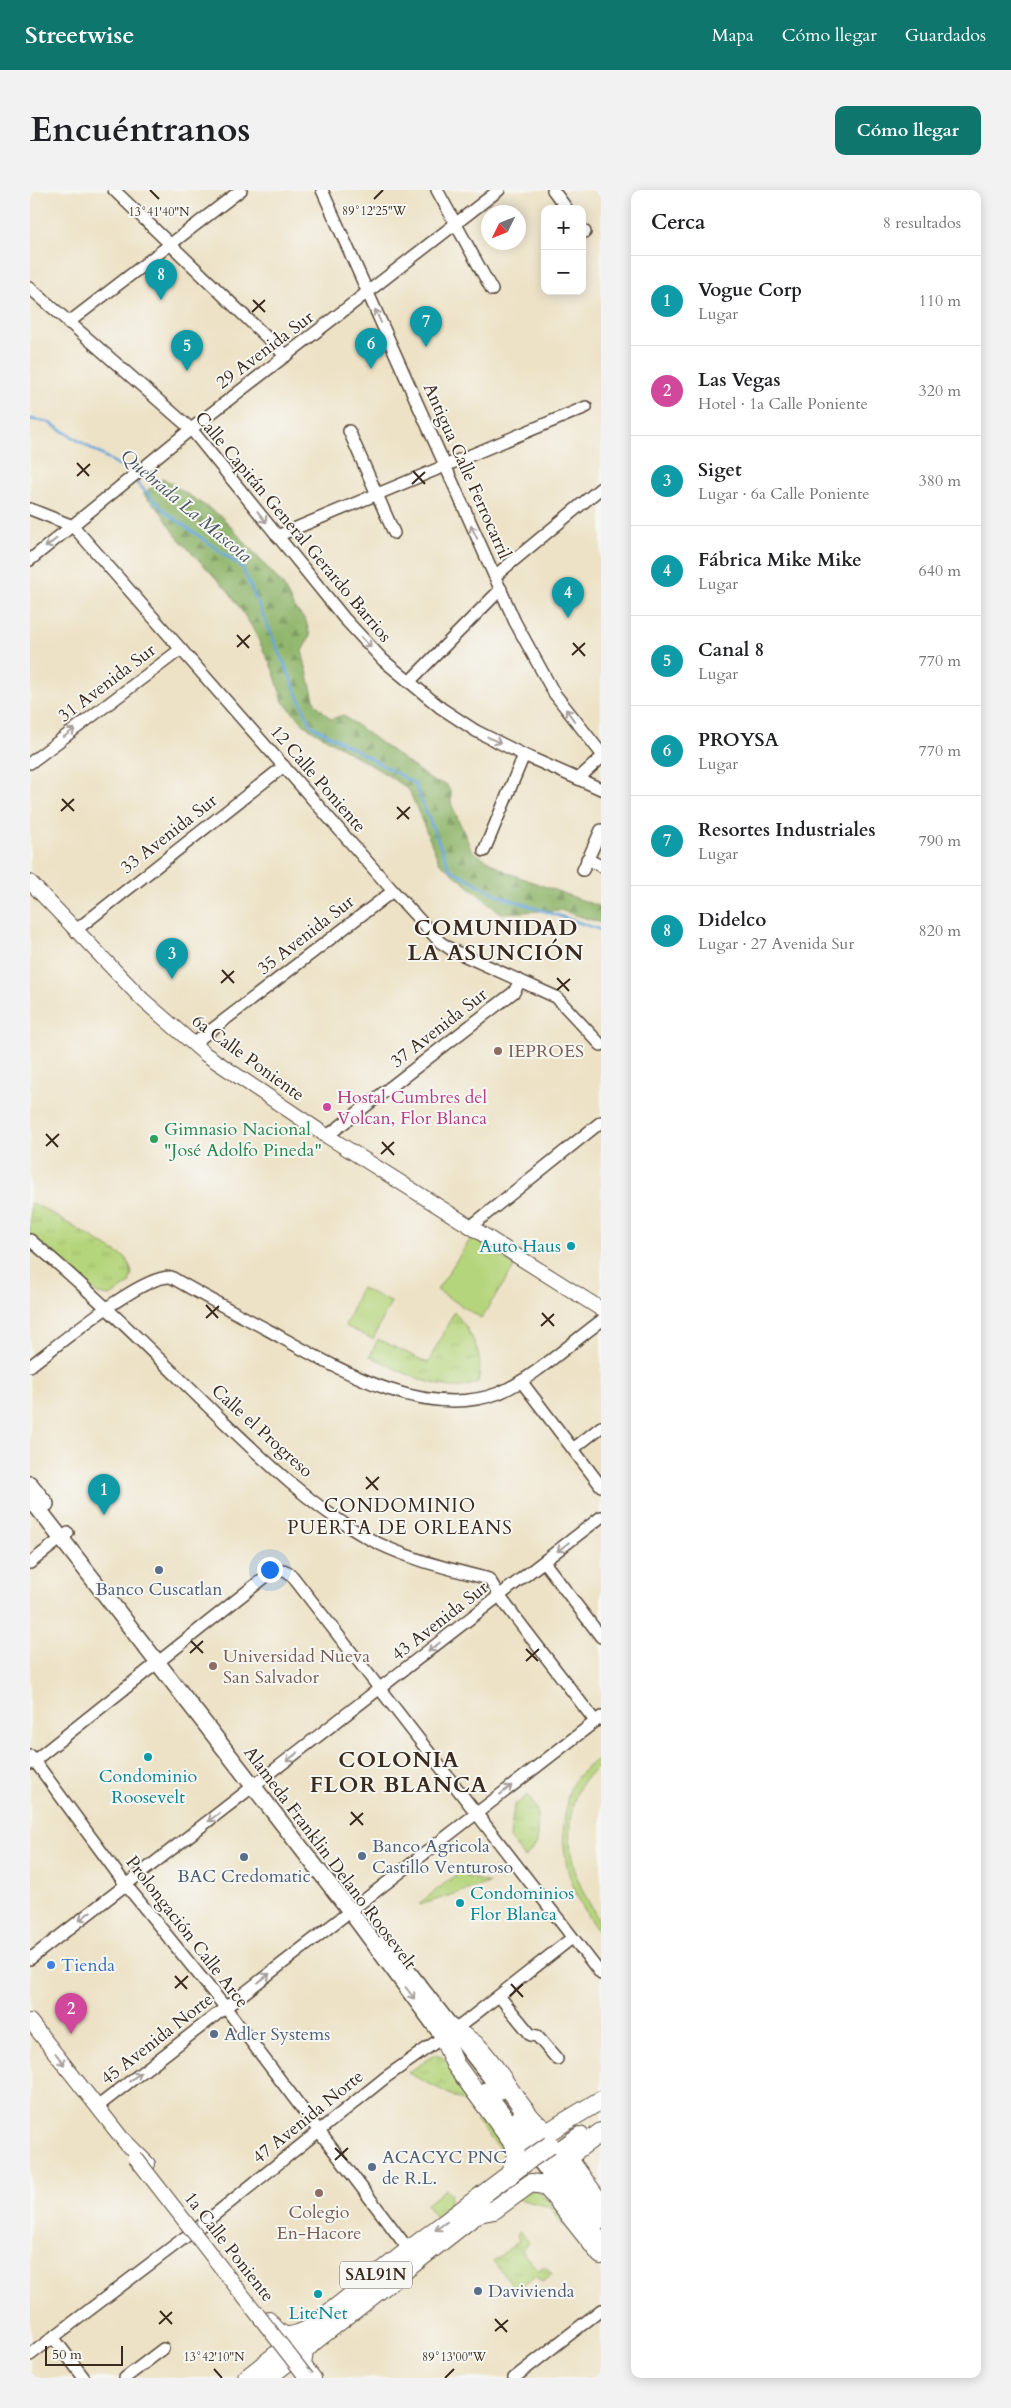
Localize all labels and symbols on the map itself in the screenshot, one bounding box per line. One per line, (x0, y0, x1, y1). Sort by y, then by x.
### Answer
text: 89°12'25"W (342, 203, 407, 219)
text: 13°41'40"N (129, 204, 190, 220)
north arrow (481, 205, 526, 250)
pin: 8 (145, 259, 177, 300)
street label: 29 Avenida Sur (211, 305, 319, 395)
pin: 7 (410, 306, 442, 347)
one-way arrow (373, 309, 383, 324)
pin: 6 (355, 328, 387, 369)
pin: 5 (171, 330, 203, 371)
street label: Antigua Calle Ferrocarril (417, 379, 517, 563)
street label: Calle Capitán General Gerardo Barrios (189, 406, 397, 648)
water label: Quebrada La Mascota (115, 443, 258, 569)
one-way arrow (256, 510, 267, 523)
one-way arrow (469, 525, 479, 540)
one-way arrow (44, 538, 58, 548)
pin: 4 (552, 577, 584, 618)
one-way arrow (360, 635, 372, 648)
street label: 31 Avenida Sur (53, 638, 161, 728)
one-way arrow (565, 708, 575, 722)
street label: 12 Calle Poniente (264, 720, 372, 838)
one-way arrow (62, 728, 76, 738)
one-way arrow (486, 736, 501, 745)
street label: 33 Avenida Sur (115, 788, 223, 880)
street label: 35 Avenida Sur (252, 889, 360, 981)
district label: COMUNIDAD LA ASUNCIÓN (408, 913, 584, 968)
pin: 3 (156, 938, 188, 979)
street label: 37 Avenida Sur (385, 982, 493, 1074)
street label: 6a Calle Poniente (187, 1009, 309, 1107)
place label: IEPROES (508, 1039, 584, 1064)
marker: IEPROES (492, 1045, 504, 1057)
place label: Hostal Cumbres del Volcan, Flor Blanca (337, 1085, 488, 1131)
marker: Hostal Cumbres del Volcan, Flor Blanca (321, 1101, 333, 1113)
place label: Gimnasio Nacional "José Adolfo Pineda" (164, 1117, 322, 1163)
marker: Gimnasio Nacional "José Adolfo Pineda" (148, 1133, 160, 1145)
place label: Auto Haus (479, 1234, 561, 1259)
marker: Auto Haus (565, 1240, 577, 1252)
street label: Calle el Progreso (206, 1379, 318, 1484)
pin: 1 (88, 1474, 120, 1515)
district label: CONDOMINIO PUERTA DE ORLEANS (287, 1493, 513, 1541)
one-way arrow (556, 1542, 569, 1553)
your location (257, 1557, 283, 1583)
marker: Banco Cuscatlan (153, 1564, 165, 1576)
street label: 43 Avenida Sur (386, 1575, 494, 1667)
place label: Banco Cuscatlan (96, 1577, 223, 1602)
one-way arrow (428, 1642, 441, 1653)
place label: Universidad Nueva San Salvador (223, 1644, 370, 1690)
marker: Universidad Nueva San Salvador (207, 1660, 219, 1672)
street label: Alameda Franklin Delano Roosevelt (238, 1741, 422, 1975)
district label: COLONIA FLOR BLANCA (310, 1745, 488, 1800)
marker: Condominio Roosevelt (142, 1751, 154, 1763)
one-way arrow (285, 1752, 299, 1762)
place label: Condominio Roosevelt (99, 1764, 197, 1810)
one-way arrow (499, 1785, 512, 1796)
one-way arrow (207, 1812, 221, 1822)
place label: Banco Agricola Castillo Venturoso (372, 1834, 514, 1880)
marker: Banco Agricola Castillo Venturoso (356, 1850, 368, 1862)
street label: Prolongación Calle Arce (120, 1851, 254, 2013)
marker: BAC Credomatic (238, 1851, 250, 1863)
place label: BAC Credomatic (177, 1864, 311, 1889)
place label: Condominios Flor Blanca (470, 1881, 574, 1927)
marker: Condominios Flor Blanca (454, 1897, 466, 1909)
one-way arrow (79, 1911, 92, 1922)
place label: Tienda (61, 1953, 115, 1978)
marker: Tienda (45, 1959, 57, 1971)
one-way arrow (257, 1972, 270, 1983)
one-way arrow (405, 1986, 415, 2000)
street label: 45 Avenida Norte (96, 1987, 218, 2091)
pin: 2 (55, 1993, 87, 2034)
place label: Adler Systems (224, 2022, 330, 2047)
marker: Adler Systems (208, 2028, 220, 2040)
one-way arrow (54, 2052, 65, 2065)
street label: 47 Avenida Norte (247, 2064, 369, 2170)
one-way arrow (128, 2072, 141, 2083)
place label: ACACYC PNC de R.L. (382, 2145, 507, 2191)
marker: ACACYC PNC de R.L. (366, 2161, 378, 2173)
street label: 1a Calle Poniente (178, 2187, 280, 2307)
marker: Colegio En-Hacore (313, 2187, 325, 2199)
place label: Colegio En-Hacore (277, 2200, 361, 2246)
one-way arrow (434, 2221, 448, 2231)
road number: SAL91N (340, 2262, 412, 2288)
place label: Davivienda (488, 2279, 575, 2304)
marker: Davivienda (472, 2285, 484, 2297)
marker: LiteNet (312, 2288, 324, 2300)
place label: LiteNet (288, 2301, 348, 2326)
scale bar (45, 2343, 122, 2366)
text: 13°42'10"N (184, 2349, 245, 2365)
text: 89°13'00"W (422, 2349, 487, 2365)

